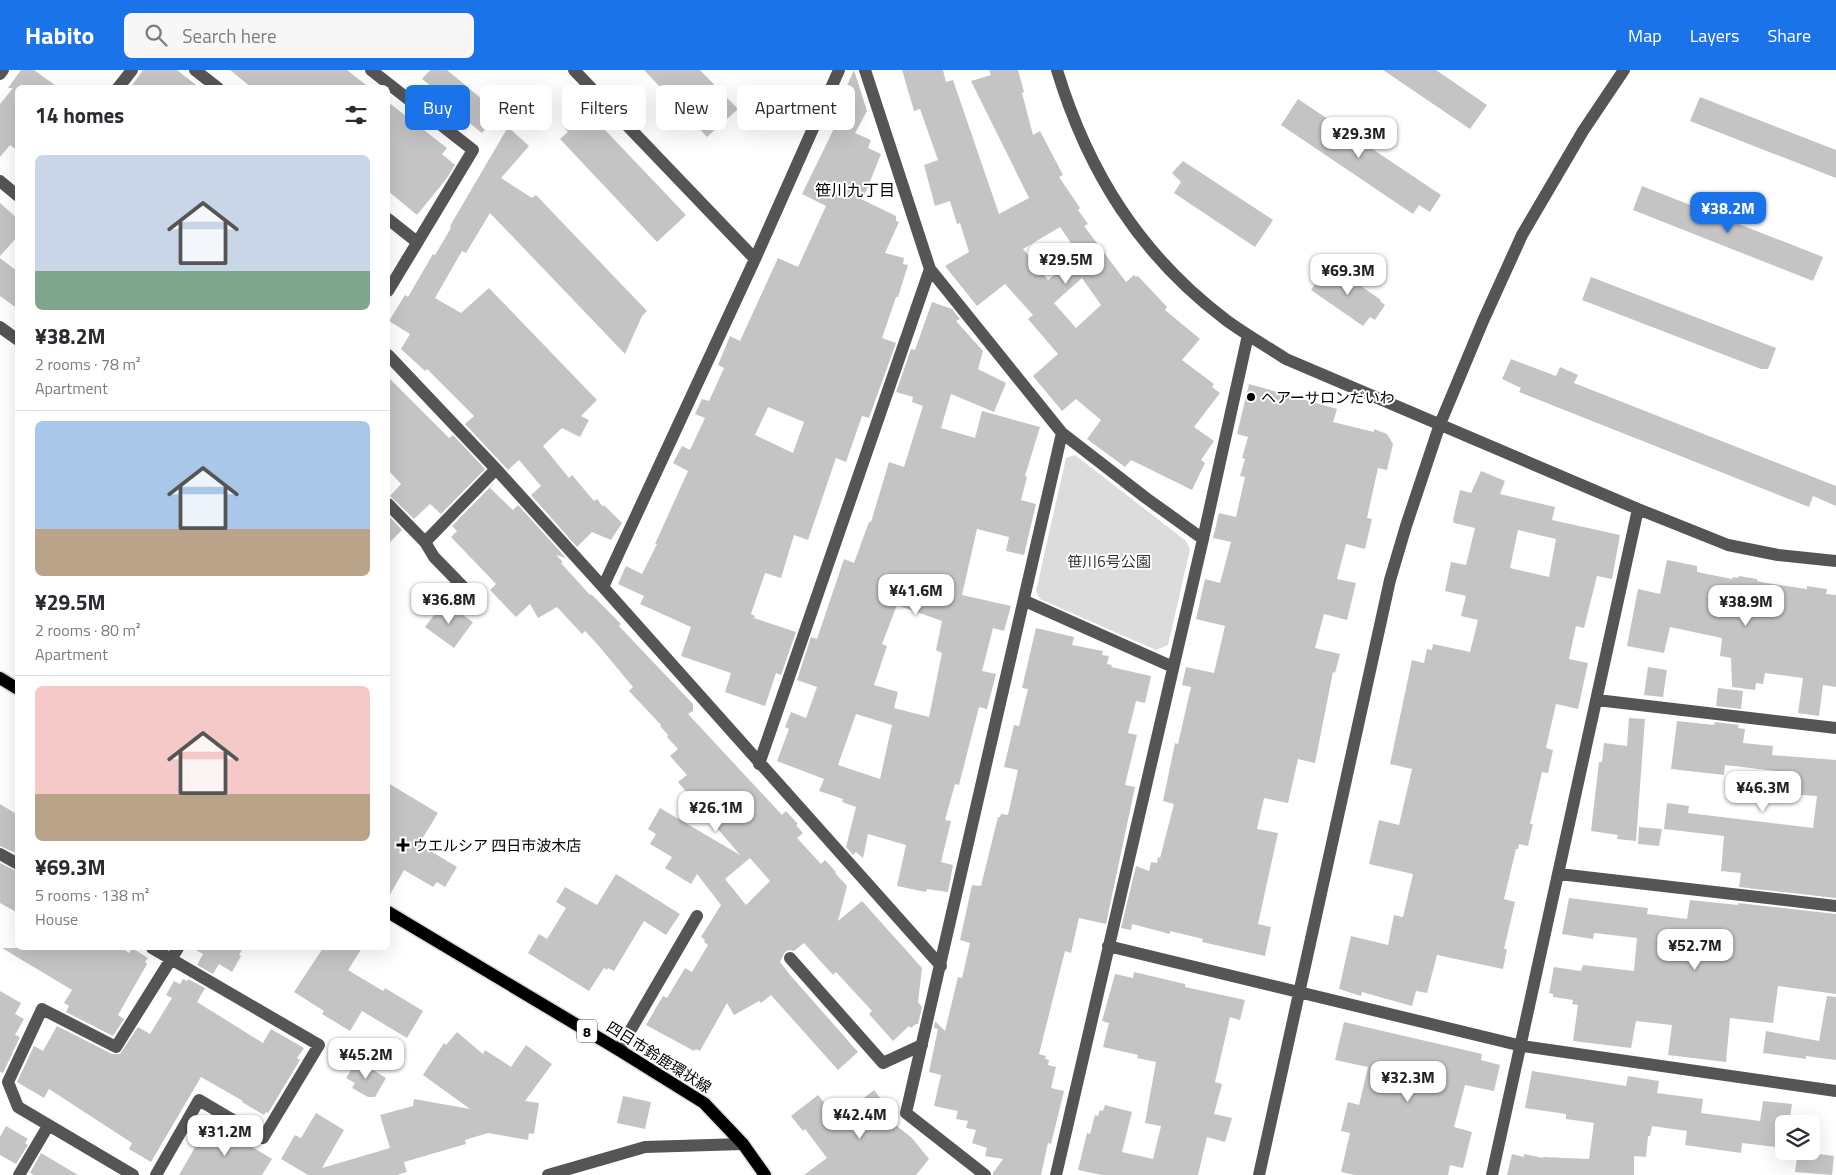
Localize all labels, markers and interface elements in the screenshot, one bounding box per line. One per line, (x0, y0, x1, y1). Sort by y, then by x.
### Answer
search box (124, 13, 474, 58)
text: Habito (25, 17, 94, 53)
icon: search (142, 21, 170, 49)
text: Search here (182, 21, 277, 50)
text: Map (1628, 22, 1662, 49)
text: Layers (1690, 22, 1739, 49)
text: Share (1767, 22, 1811, 49)
chip: Buy (405, 85, 470, 130)
chip: Rent (480, 85, 552, 130)
chip: Filters (562, 85, 646, 130)
chip: New (656, 85, 727, 130)
chip: Apartment (737, 85, 855, 130)
text: 14 homes (35, 99, 124, 131)
icon: filters (342, 101, 370, 129)
pin: ¥29.3M (1318, 116, 1400, 159)
text: ¥29.3M (1332, 121, 1386, 145)
district label: 笹川九丁目 (815, 178, 895, 202)
icon: home (158, 188, 248, 278)
pin: ¥38.2M (1687, 191, 1769, 234)
text: ¥38.2M (1701, 196, 1755, 220)
pin: ¥29.5M (1025, 242, 1107, 285)
text: ¥29.5M (1039, 247, 1093, 271)
pin: ¥69.3M (1307, 254, 1389, 296)
text: ¥69.3M (1321, 258, 1375, 282)
text: ¥38.2M (35, 320, 105, 352)
text: 2 rooms · 78 m² (35, 352, 140, 376)
text: Apartment (35, 376, 108, 400)
place label: ヘアーサロンだいわ (1261, 386, 1395, 409)
marker: ヘアーサロンだいわ (1245, 391, 1257, 403)
icon: home (158, 453, 248, 543)
park label: 笹川6号公園 (1067, 550, 1151, 573)
pin: ¥41.6M (875, 574, 957, 616)
text: ¥41.6M (889, 578, 943, 602)
pin: ¥36.8M (408, 582, 490, 625)
pin: ¥38.9M (1705, 584, 1787, 627)
text: ¥29.5M (35, 586, 105, 618)
text: ¥36.8M (422, 587, 476, 611)
text: ¥38.9M (1719, 589, 1773, 613)
text: 2 rooms · 80 m² (35, 618, 140, 642)
text: Apartment (35, 642, 108, 666)
icon: home (158, 718, 248, 808)
pin: ¥46.3M (1722, 770, 1804, 813)
text: ¥46.3M (1736, 775, 1790, 799)
pin: ¥26.1M (675, 790, 757, 833)
text: ¥26.1M (689, 795, 743, 819)
place label: ウエルシア 四日市波木店 (413, 834, 581, 857)
marker: ウエルシア 四日市波木店 (397, 839, 409, 851)
text: ¥69.3M (35, 851, 105, 883)
text: 5 rooms · 138 m² (35, 883, 149, 907)
text: House (35, 907, 78, 931)
pin: ¥52.7M (1654, 928, 1736, 971)
text: ¥52.7M (1668, 933, 1722, 957)
street label: 四日市鈴鹿環状線 (602, 1015, 716, 1099)
road number: 8 (577, 1019, 597, 1042)
pin: ¥45.2M (325, 1038, 407, 1080)
text: ¥45.2M (339, 1042, 393, 1066)
pin: ¥32.3M (1367, 1060, 1449, 1103)
text: ¥32.3M (1381, 1065, 1435, 1089)
pin: ¥42.4M (819, 1098, 901, 1140)
text: ¥42.4M (833, 1102, 887, 1126)
pin: ¥31.2M (184, 1114, 266, 1157)
map controls (1775, 1115, 1820, 1160)
button: layers (1775, 1115, 1820, 1160)
text: ¥31.2M (198, 1119, 252, 1143)

